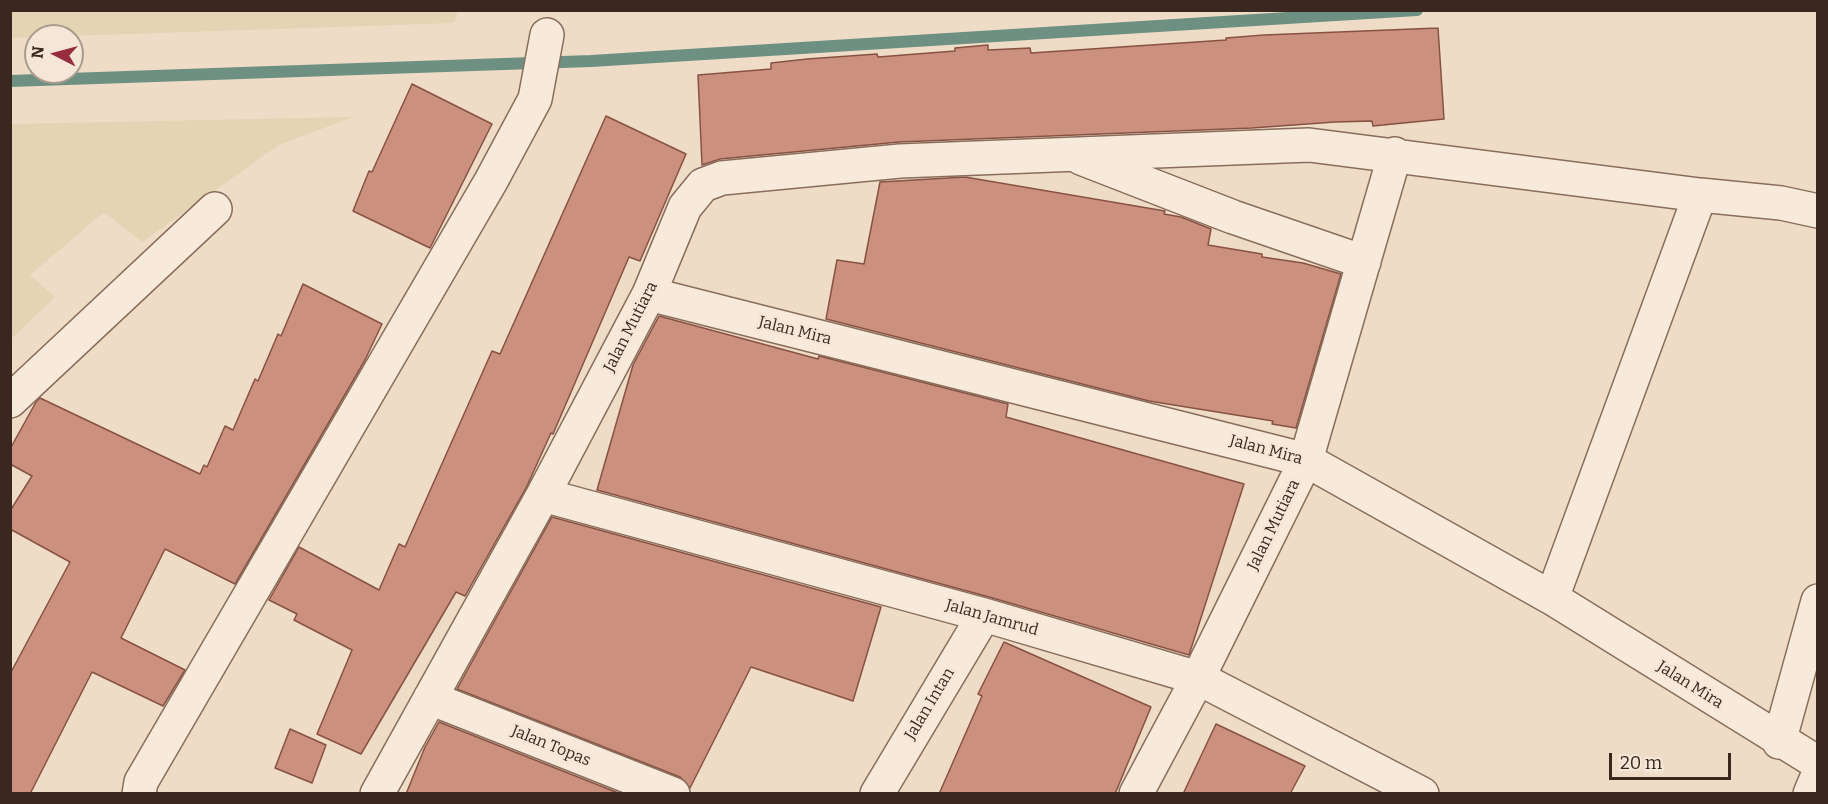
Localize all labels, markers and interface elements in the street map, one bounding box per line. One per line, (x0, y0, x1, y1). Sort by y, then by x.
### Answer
north arrow (24, 24, 84, 84)
text: N (27, 45, 48, 59)
street label: Jalan Mutiara (600, 279, 662, 375)
street label: Jalan Mira (757, 313, 833, 349)
street label: Jalan Mira (1228, 431, 1304, 469)
street label: Jalan Mutiara (1244, 476, 1304, 574)
street label: Jalan Jamrud (943, 596, 1041, 640)
street label: Jalan Mira (1653, 657, 1727, 713)
street label: Jalan Intan (901, 665, 959, 743)
street label: Jalan Topas (509, 721, 593, 771)
scale bar (1612, 741, 1734, 779)
text: 20 m (1620, 752, 1662, 774)

